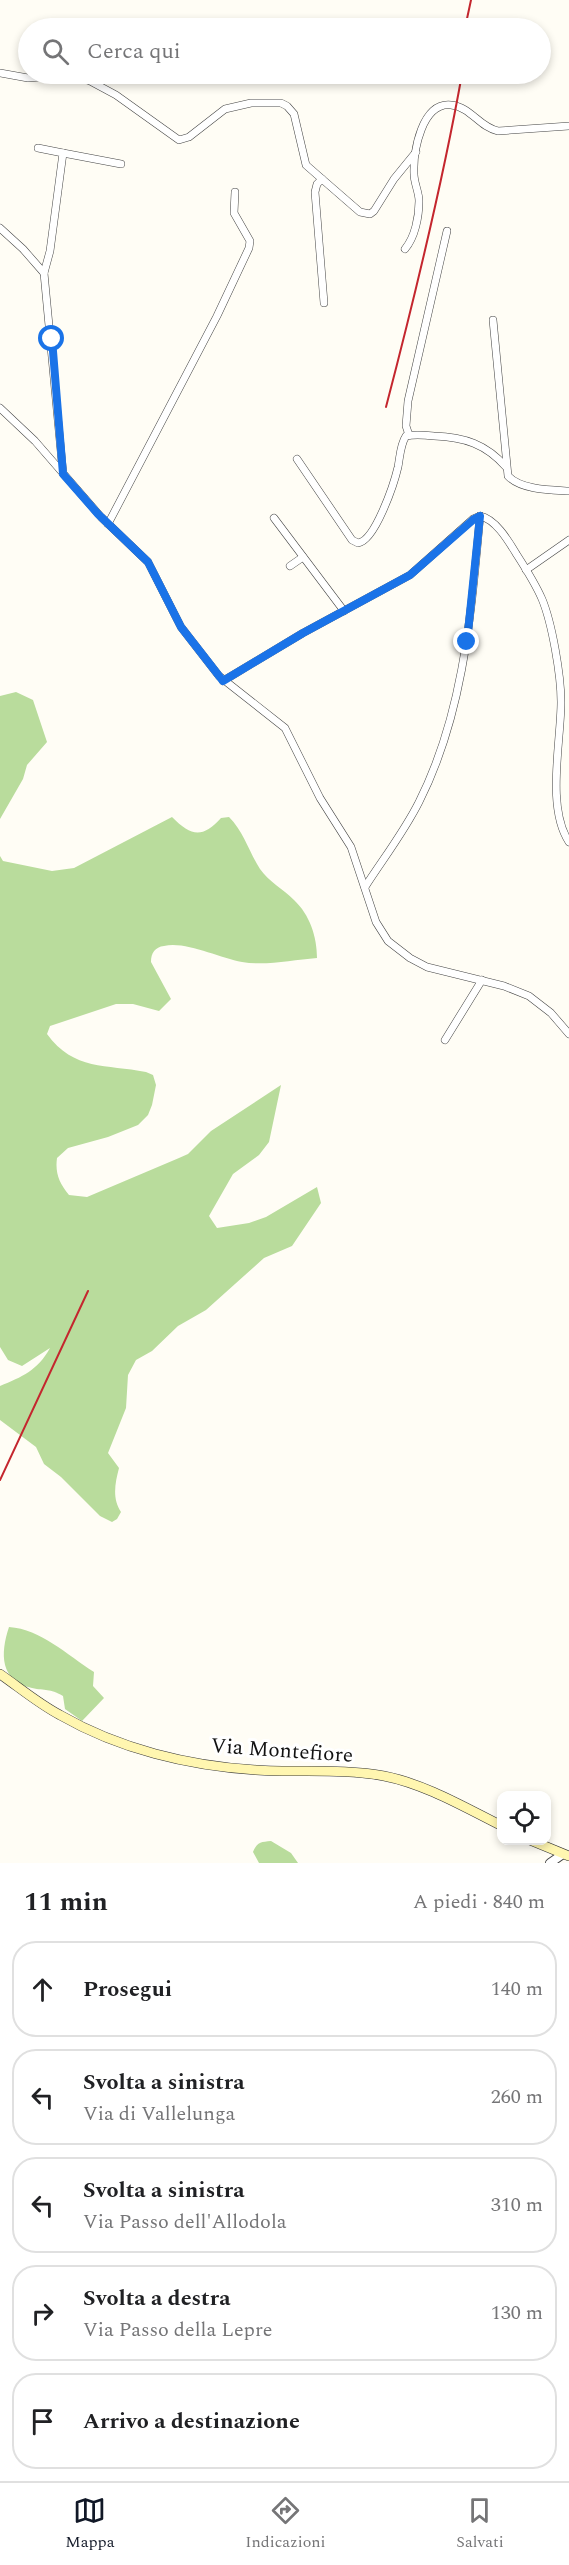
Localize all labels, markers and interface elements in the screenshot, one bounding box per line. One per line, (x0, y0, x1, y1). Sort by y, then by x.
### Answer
search box (18, 18, 551, 84)
icon: search (39, 35, 72, 68)
text: Cerca qui (87, 35, 181, 68)
route start (38, 325, 64, 351)
route end (453, 628, 479, 654)
street label: Via Montefiore (210, 1730, 354, 1772)
map controls (497, 1791, 551, 1845)
button: locate (497, 1791, 551, 1845)
text: 11 min (24, 1882, 108, 1922)
text: A piedi · 840 m (413, 1887, 545, 1917)
icon: ahead (26, 1973, 59, 2006)
text: Prosegui (83, 1973, 172, 2006)
text: 140 m (491, 1974, 543, 2004)
text: Svolta a sinistra (83, 2066, 245, 2099)
icon: left (26, 2081, 59, 2114)
text: 260 m (491, 2082, 543, 2112)
text: Via di Vallelunga (83, 2099, 235, 2129)
text: Svolta a sinistra (83, 2174, 245, 2207)
icon: left (26, 2189, 59, 2222)
text: 310 m (491, 2190, 543, 2220)
text: Via Passo dell'Allodola (83, 2207, 287, 2237)
text: Svolta a destra (83, 2282, 230, 2315)
icon: right (26, 2297, 59, 2330)
text: 130 m (491, 2298, 543, 2328)
text: Via Passo della Lepre (83, 2315, 273, 2345)
icon: arrive (26, 2405, 59, 2438)
text: Arrivo a destinazione (83, 2405, 300, 2438)
tab: Mappa (65, 2494, 115, 2554)
tab: Indicazioni (245, 2494, 326, 2554)
tab: Salvati (456, 2494, 504, 2554)

